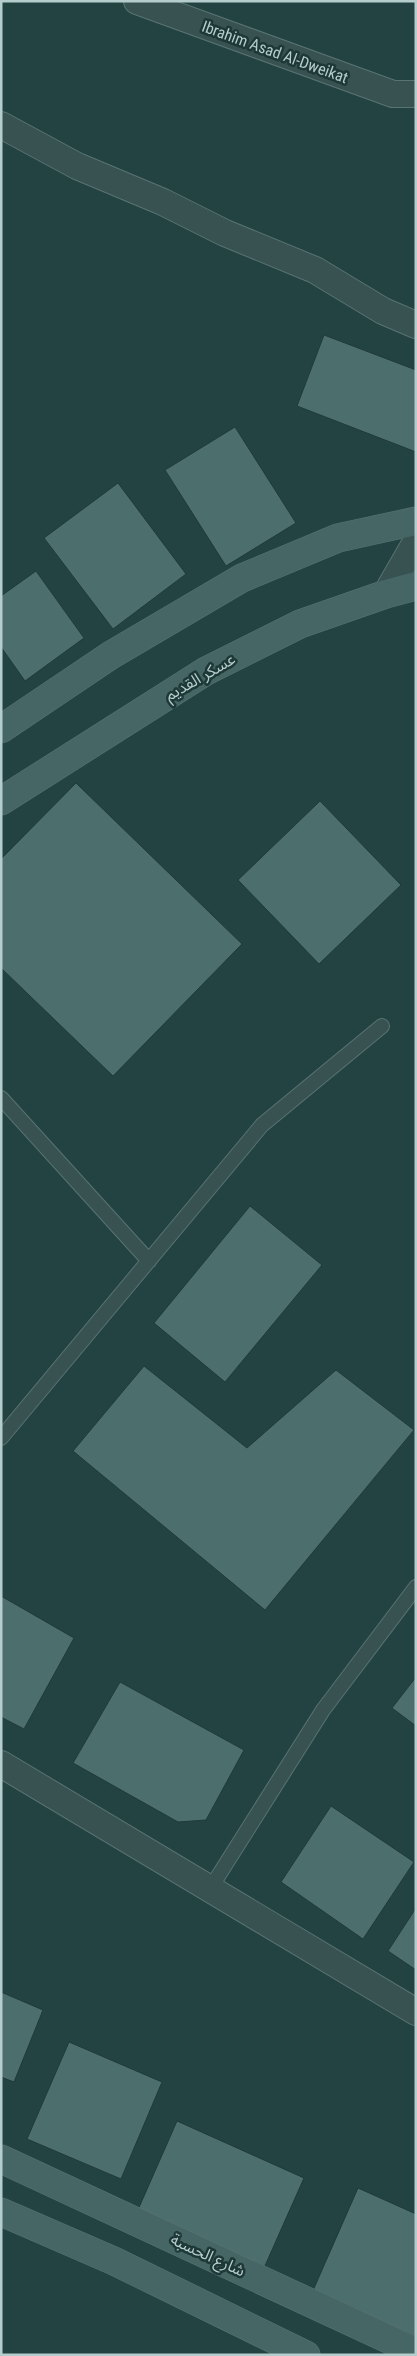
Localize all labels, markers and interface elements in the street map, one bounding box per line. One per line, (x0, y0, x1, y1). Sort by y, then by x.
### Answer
street label: Ibrahim Asad Al-Dweikat (199, 17, 351, 87)
street label: عسكر القديم (161, 649, 240, 707)
street label: شارع الحسبة (167, 2230, 248, 2283)

